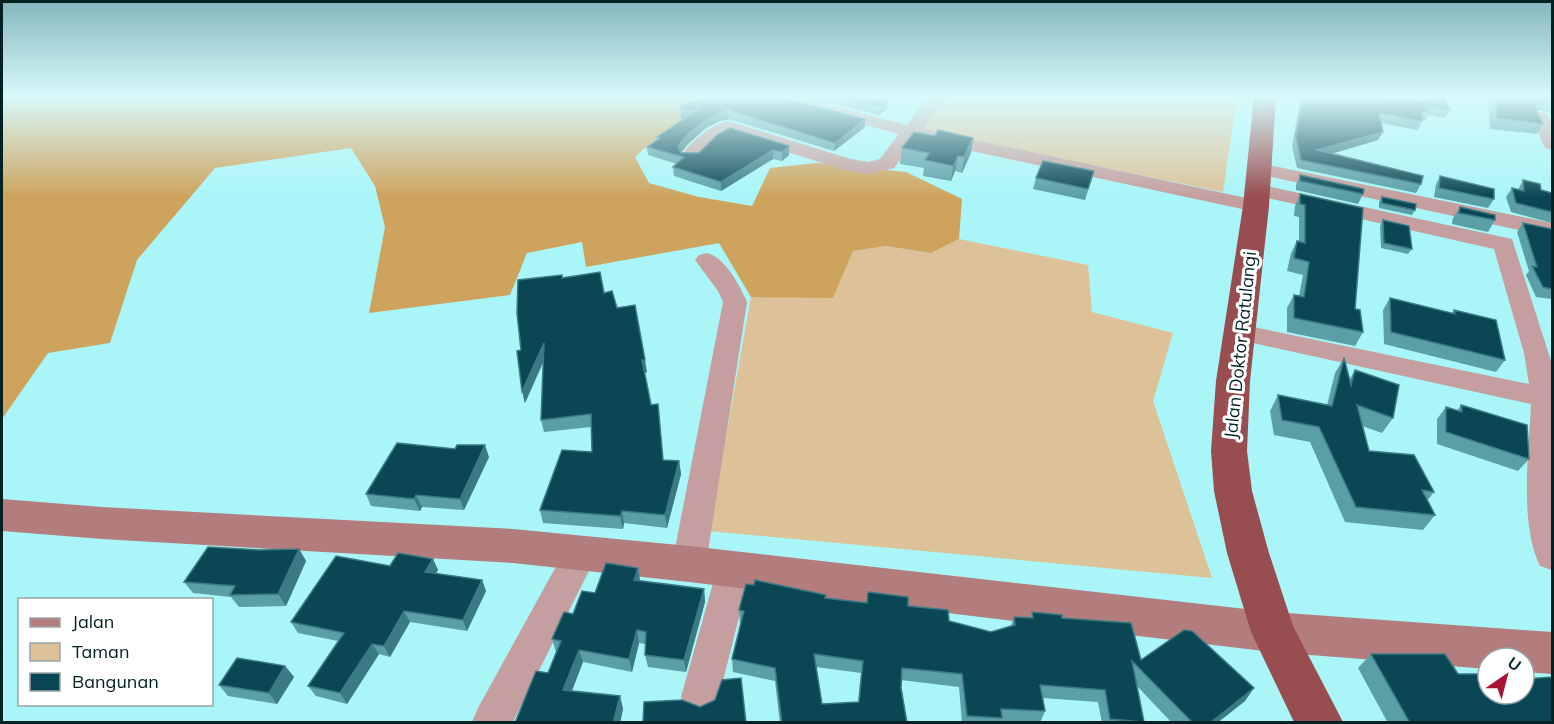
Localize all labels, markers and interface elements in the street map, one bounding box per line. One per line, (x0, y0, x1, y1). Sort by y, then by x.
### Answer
street label: Jalan Doktor Ratulangi (1219, 250, 1261, 440)
legend (18, 598, 213, 706)
text: Jalan (72, 610, 114, 633)
text: Taman (72, 640, 129, 663)
north arrow (1476, 646, 1536, 706)
text: U (1504, 652, 1525, 675)
text: Bangunan (72, 670, 159, 693)

